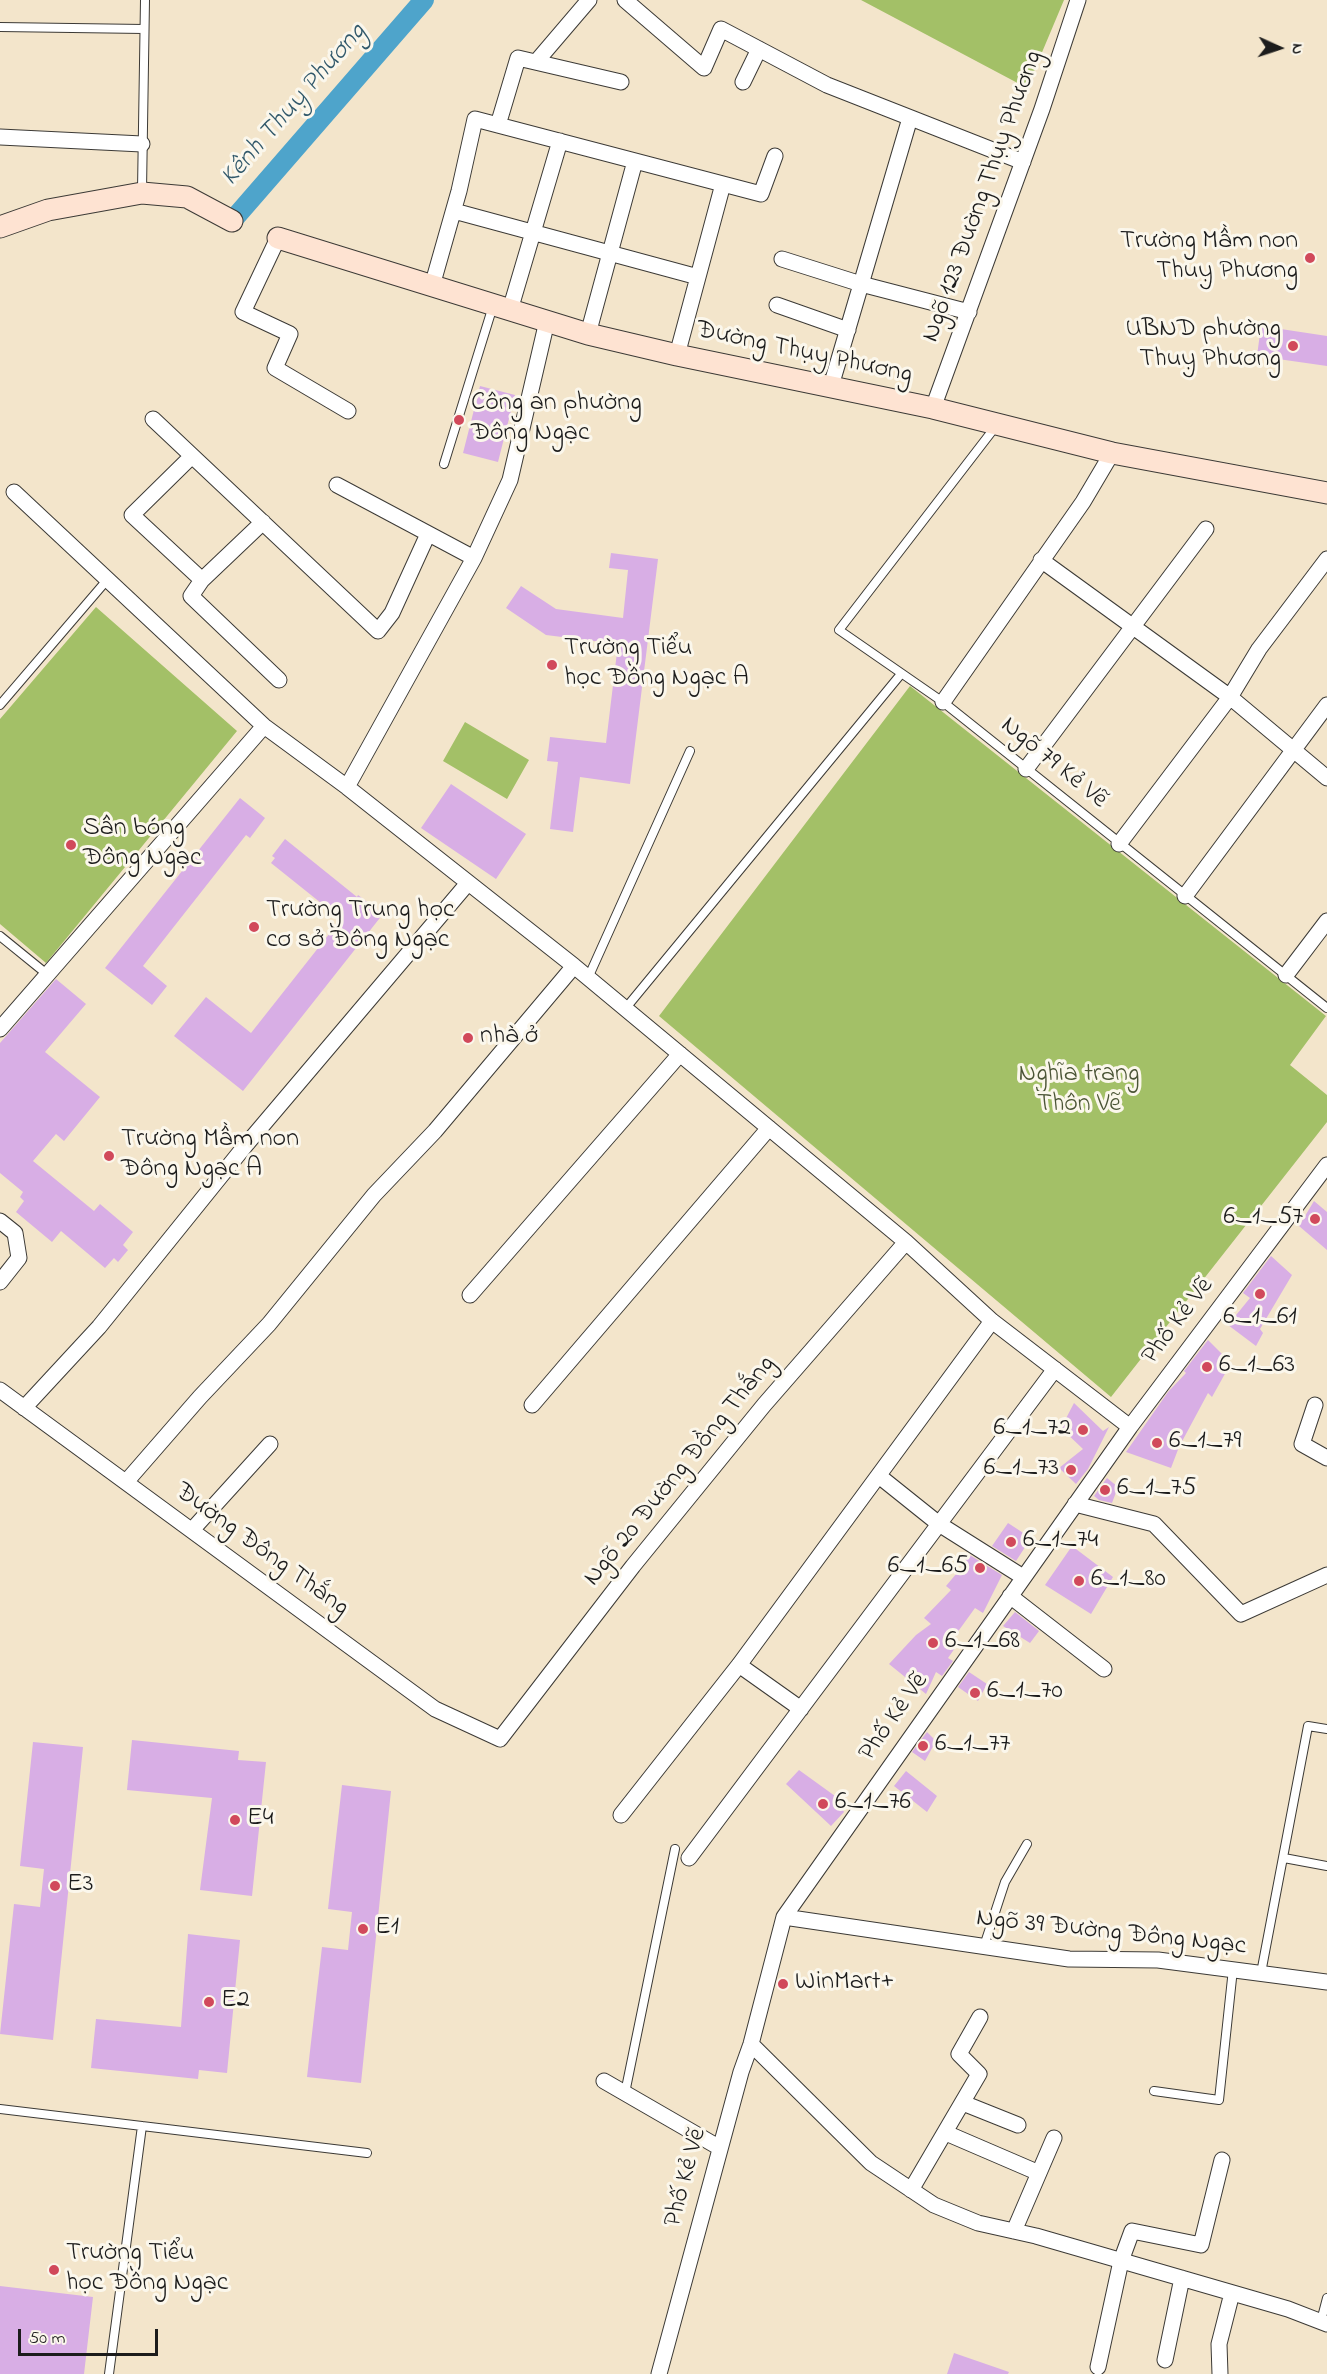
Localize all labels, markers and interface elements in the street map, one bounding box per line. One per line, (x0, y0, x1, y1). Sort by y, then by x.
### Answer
water label: Kênh Thuỵ Phương (215, 18, 375, 194)
north arrow (1249, 18, 1309, 78)
text: N (1285, 43, 1309, 55)
street label: Ngõ 123 Đường Thụy Phương (917, 47, 1051, 347)
place label: Trường Mầm non Thuỵ Phương (1120, 227, 1298, 288)
marker: Trường Mầm non Thuỵ Phương (1303, 251, 1317, 265)
place label: UBND phường Thuỵ Phương (1125, 315, 1281, 376)
street label: Đường Thụy Phương (693, 316, 915, 392)
marker: UBND phường Thuỵ Phương (1286, 339, 1300, 353)
place label: Công an phường Đông Ngạc (471, 389, 642, 450)
marker: Công an phường Đông Ngạc (452, 413, 466, 427)
place label: Trường Tiểu học Đông Ngạc A (564, 634, 749, 696)
marker: Trường Tiểu học Đông Ngạc A (545, 658, 559, 672)
street label: Ngõ 79 Kẻ Vẽ (993, 711, 1113, 817)
place label: Sân bóng Đông Ngạc (83, 814, 201, 876)
marker: Sân bóng Đông Ngạc (64, 838, 78, 852)
place label: Trường Trung học cơ sở Đông Ngạc (266, 896, 454, 958)
marker: Trường Trung học cơ sở Đông Ngạc (247, 920, 261, 934)
place label: nhà ở (480, 1022, 538, 1054)
marker: nhà ở (461, 1031, 475, 1045)
park label: Nghĩa trang Thôn Vẽ (1018, 1060, 1140, 1122)
place label: Trường Mầm non Đông Ngạc A (121, 1125, 299, 1186)
marker: Trường Mầm non Đông Ngạc A (102, 1149, 116, 1163)
place label: 6_1_57 (1224, 1203, 1303, 1235)
marker: 6_1_57 (1308, 1212, 1322, 1226)
street label: Phố Kẻ Vẽ (1136, 1272, 1222, 1372)
marker: 6_1_61 (1253, 1287, 1267, 1301)
place label: 6_1_61 (1223, 1303, 1297, 1335)
street label: Ngõ 20 Đường Đồng Thắng (578, 1350, 784, 1594)
place label: 6_1_63 (1219, 1351, 1295, 1383)
marker: 6_1_63 (1200, 1360, 1214, 1374)
place label: 6_1_72 (994, 1414, 1071, 1446)
marker: 6_1_72 (1076, 1423, 1090, 1437)
place label: 6_1_79 (1169, 1427, 1241, 1459)
marker: 6_1_79 (1150, 1436, 1164, 1450)
place label: 6_1_73 (984, 1454, 1059, 1486)
marker: 6_1_73 (1064, 1463, 1078, 1477)
place label: 6_1_75 (1117, 1474, 1196, 1506)
street label: Đường Đông Thắng (168, 1477, 354, 1625)
marker: 6_1_75 (1098, 1483, 1112, 1497)
place label: 6_1_74 (1023, 1526, 1098, 1558)
marker: 6_1_74 (1004, 1535, 1018, 1549)
place label: 6_1_65 (888, 1552, 968, 1584)
marker: 6_1_65 (973, 1561, 987, 1575)
place label: 6_1_80 (1091, 1565, 1166, 1597)
marker: 6_1_80 (1072, 1574, 1086, 1588)
place label: 6_1_68 (945, 1627, 1020, 1659)
marker: 6_1_68 (926, 1636, 940, 1650)
street label: Phố Kẻ Vẽ (853, 1668, 937, 1768)
place label: 6_1_70 (987, 1677, 1063, 1709)
marker: 6_1_70 (968, 1686, 982, 1700)
place label: 6_1_77 (935, 1730, 1010, 1762)
marker: 6_1_77 (916, 1739, 930, 1753)
place label: 6_1_76 (835, 1788, 911, 1820)
marker: 6_1_76 (816, 1797, 830, 1811)
place label: E4 (247, 1804, 273, 1836)
marker: E4 (228, 1813, 242, 1827)
place label: E3 (67, 1870, 93, 1902)
marker: E3 (48, 1879, 62, 1893)
street label: Ngõ 39 Đường Đông Ngạc (975, 1904, 1247, 1964)
place label: E1 (375, 1913, 399, 1945)
marker: E1 (356, 1922, 370, 1936)
place label: WinMart+ (795, 1968, 894, 2000)
marker: WinMart+ (776, 1977, 790, 1991)
place label: E2 (221, 1986, 250, 2018)
marker: E2 (202, 1995, 216, 2009)
street label: Phố Kẻ Vẽ (659, 2125, 715, 2231)
place label: Trường Tiểu học Đông Ngạc (66, 2239, 228, 2300)
marker: Trường Tiểu học Đông Ngạc (47, 2263, 61, 2277)
scale bar (21, 2317, 160, 2355)
text: 50 m (29, 2326, 66, 2352)

